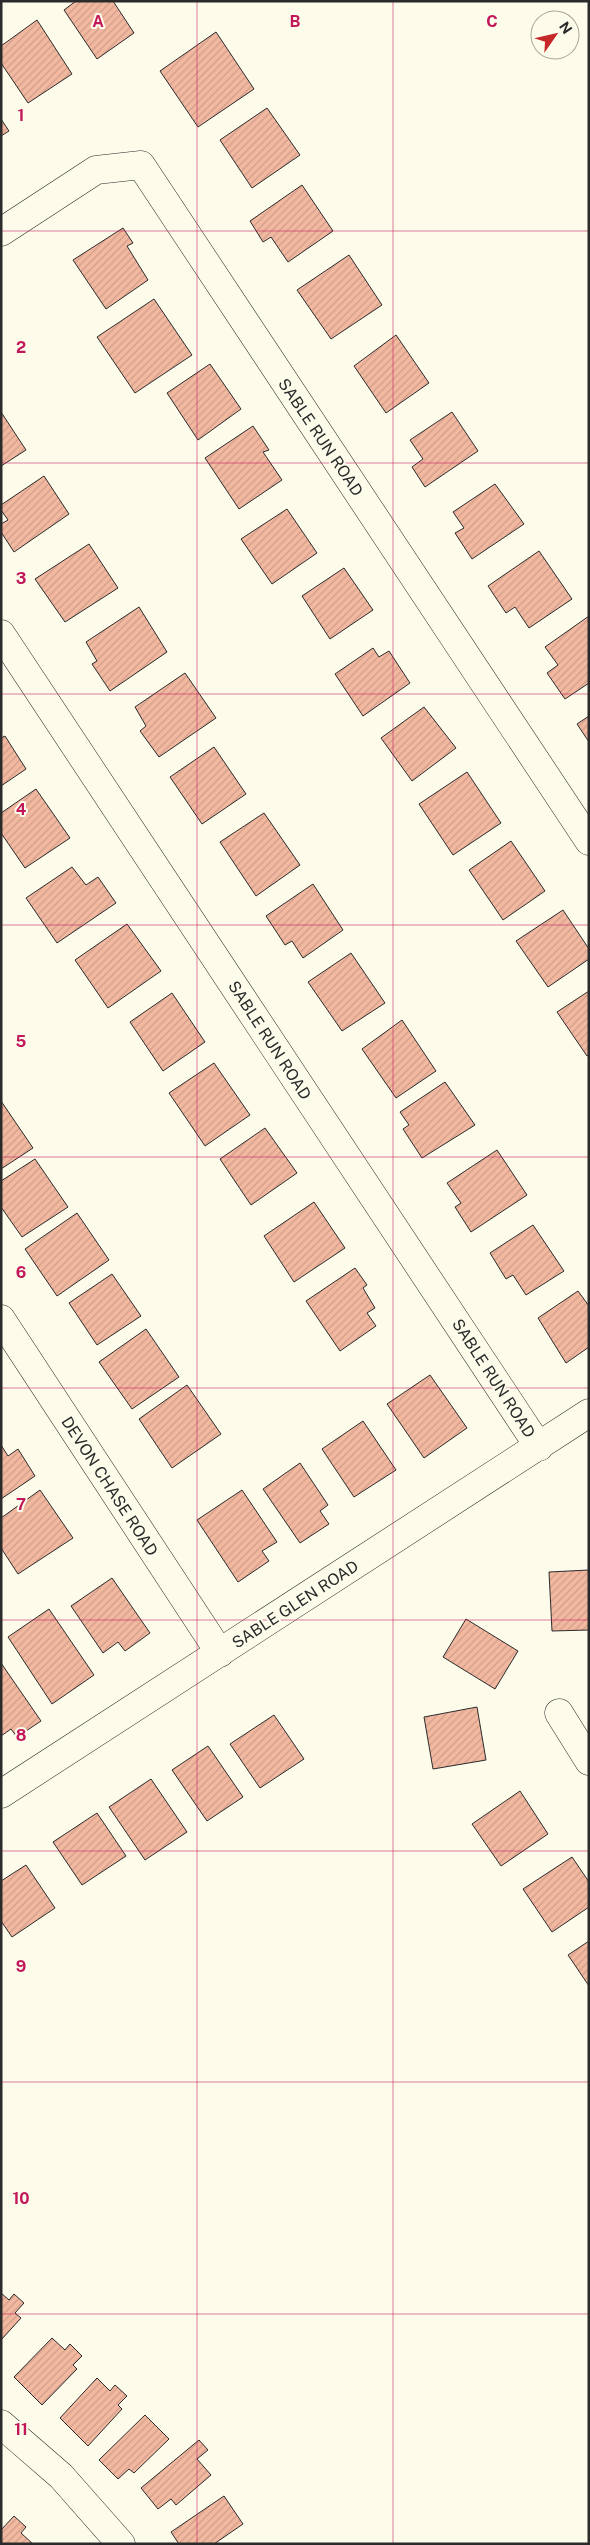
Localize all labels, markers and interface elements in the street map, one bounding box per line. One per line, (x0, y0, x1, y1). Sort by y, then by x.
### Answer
north arrow (530, 10, 580, 60)
text: A (92, 12, 104, 31)
text: B (290, 12, 301, 31)
text: C (486, 12, 498, 31)
text: N (556, 19, 575, 37)
text: 1 (18, 106, 24, 125)
text: 2 (16, 338, 26, 357)
street label: SABLE RUN ROAD (274, 375, 367, 500)
text: 3 (16, 569, 26, 588)
text: 4 (16, 800, 27, 819)
street label: SABLE RUN ROAD (224, 977, 315, 1103)
text: 5 (16, 1032, 27, 1051)
text: 6 (16, 1263, 26, 1282)
street label: SABLE RUN ROAD (448, 1315, 539, 1441)
street label: DEVON CHASE ROAD (57, 1413, 162, 1560)
text: 7 (16, 1495, 26, 1514)
street label: SABLE GLEN ROAD (228, 1556, 362, 1652)
text: 8 (16, 1726, 27, 1745)
text: 9 (16, 1957, 26, 1976)
text: 10 (12, 2189, 30, 2208)
text: 11 (14, 2420, 28, 2439)

